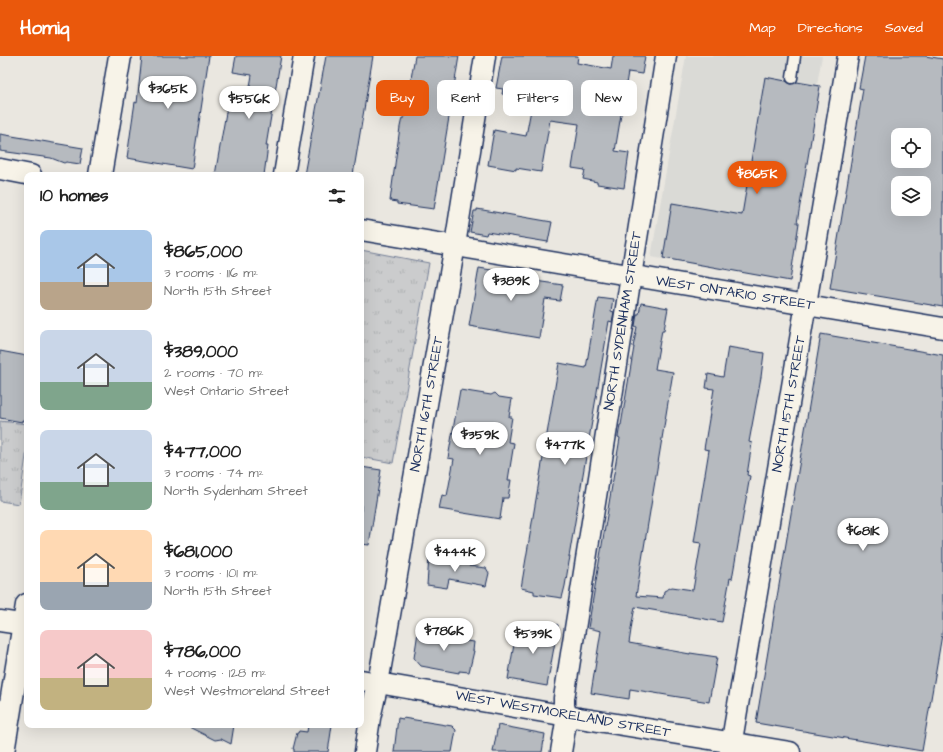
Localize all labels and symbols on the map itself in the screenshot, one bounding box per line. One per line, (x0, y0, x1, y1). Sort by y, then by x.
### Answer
pin: $365K (140, 76, 196, 110)
pin: $556K (221, 86, 277, 120)
pin: $865K (729, 161, 785, 195)
street label: NORTH SYDENHAM STREET (599, 230, 647, 412)
pin: $389K (483, 268, 539, 302)
street label: WEST ONTARIO STREET (654, 271, 816, 315)
street label: NORTH 16TH STREET (405, 334, 449, 473)
street label: NORTH 15TH STREET (767, 334, 811, 474)
pin: $359K (452, 422, 508, 456)
pin: $477K (537, 432, 593, 466)
pin: $681K (835, 518, 891, 552)
pin: $444K (427, 539, 483, 573)
pin: $786K (416, 618, 472, 652)
pin: $539K (505, 621, 561, 655)
street label: WEST WESTMORELAND STREET (454, 685, 672, 743)

